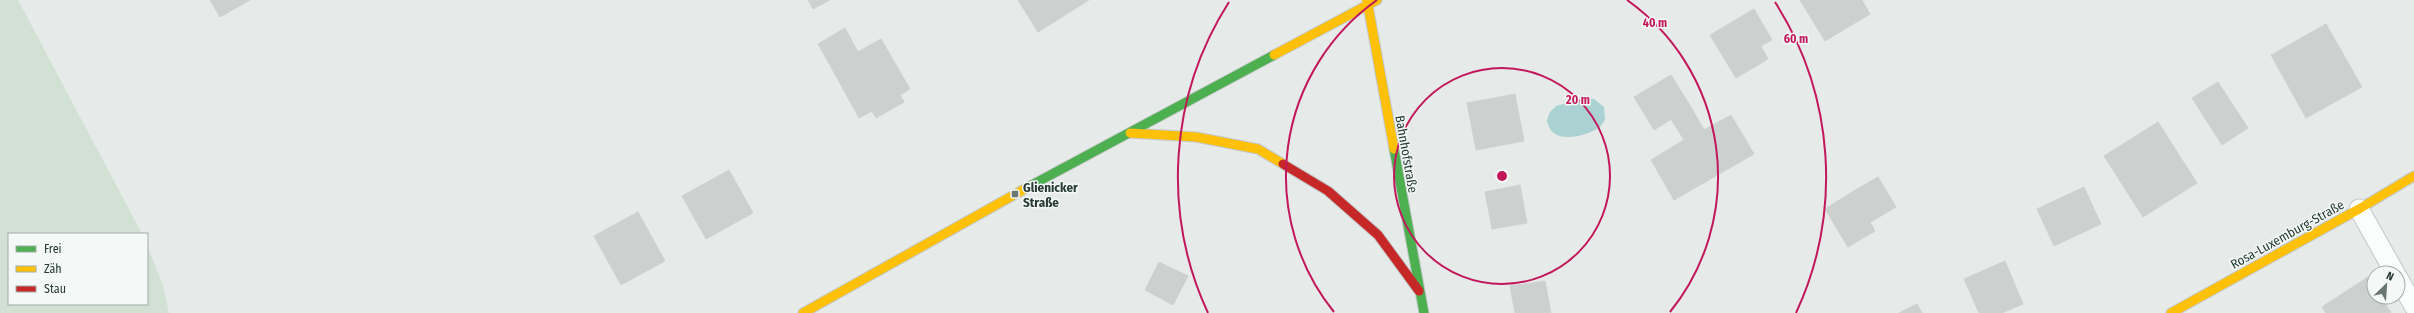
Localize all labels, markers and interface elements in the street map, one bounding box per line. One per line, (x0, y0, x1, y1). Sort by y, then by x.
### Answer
text: 40 m (1643, 16, 1667, 30)
text: 60 m (1784, 32, 1808, 46)
text: 20 m (1565, 93, 1590, 107)
street label: Bahnhofstraße (1392, 114, 1421, 194)
centre of rings (1495, 169, 1509, 183)
place label: Glienicker Straße (1023, 180, 1078, 210)
marker: Glienicker Straße (1010, 189, 1020, 199)
street label: Rosa-Luxemburg-Straße (2228, 197, 2347, 272)
legend (8, 233, 148, 305)
text: Frei (44, 242, 62, 256)
text: Zäh (44, 262, 62, 276)
north arrow (2366, 265, 2406, 305)
text: N (2384, 269, 2396, 284)
text: Stau (44, 282, 66, 296)

